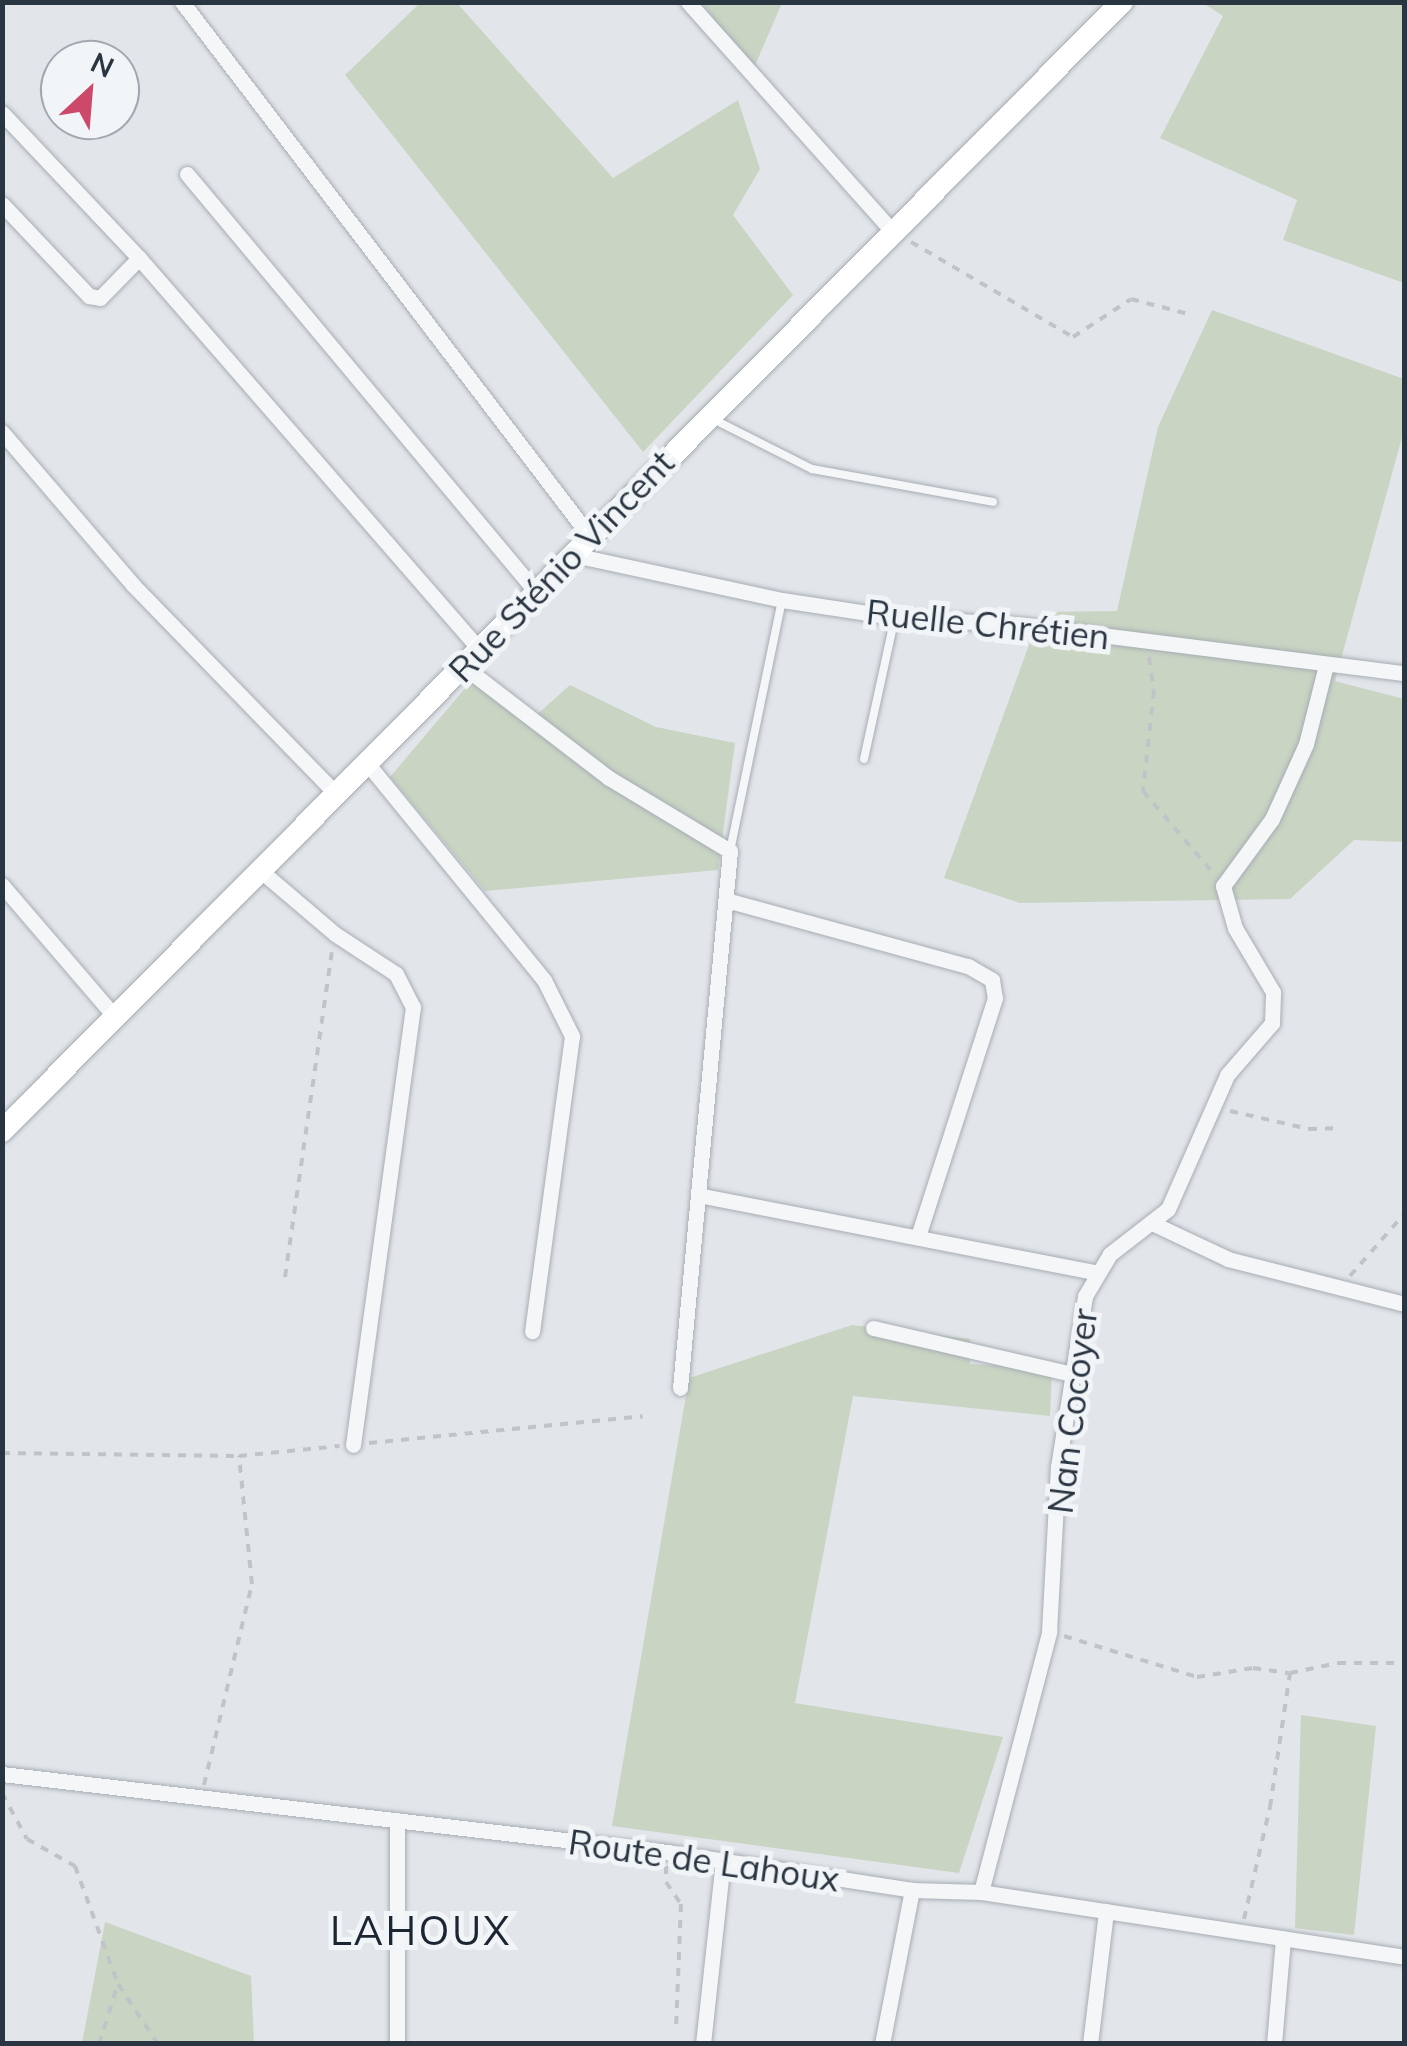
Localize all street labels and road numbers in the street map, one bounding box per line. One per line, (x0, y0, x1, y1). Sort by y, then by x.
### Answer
street label: Rue Sténio Vincent (440, 442, 682, 690)
street label: Ruelle Chrétien (864, 590, 1112, 658)
street label: Nan Cocoyer (1039, 1306, 1105, 1516)
street label: Route de Lahoux (566, 1820, 842, 1900)

